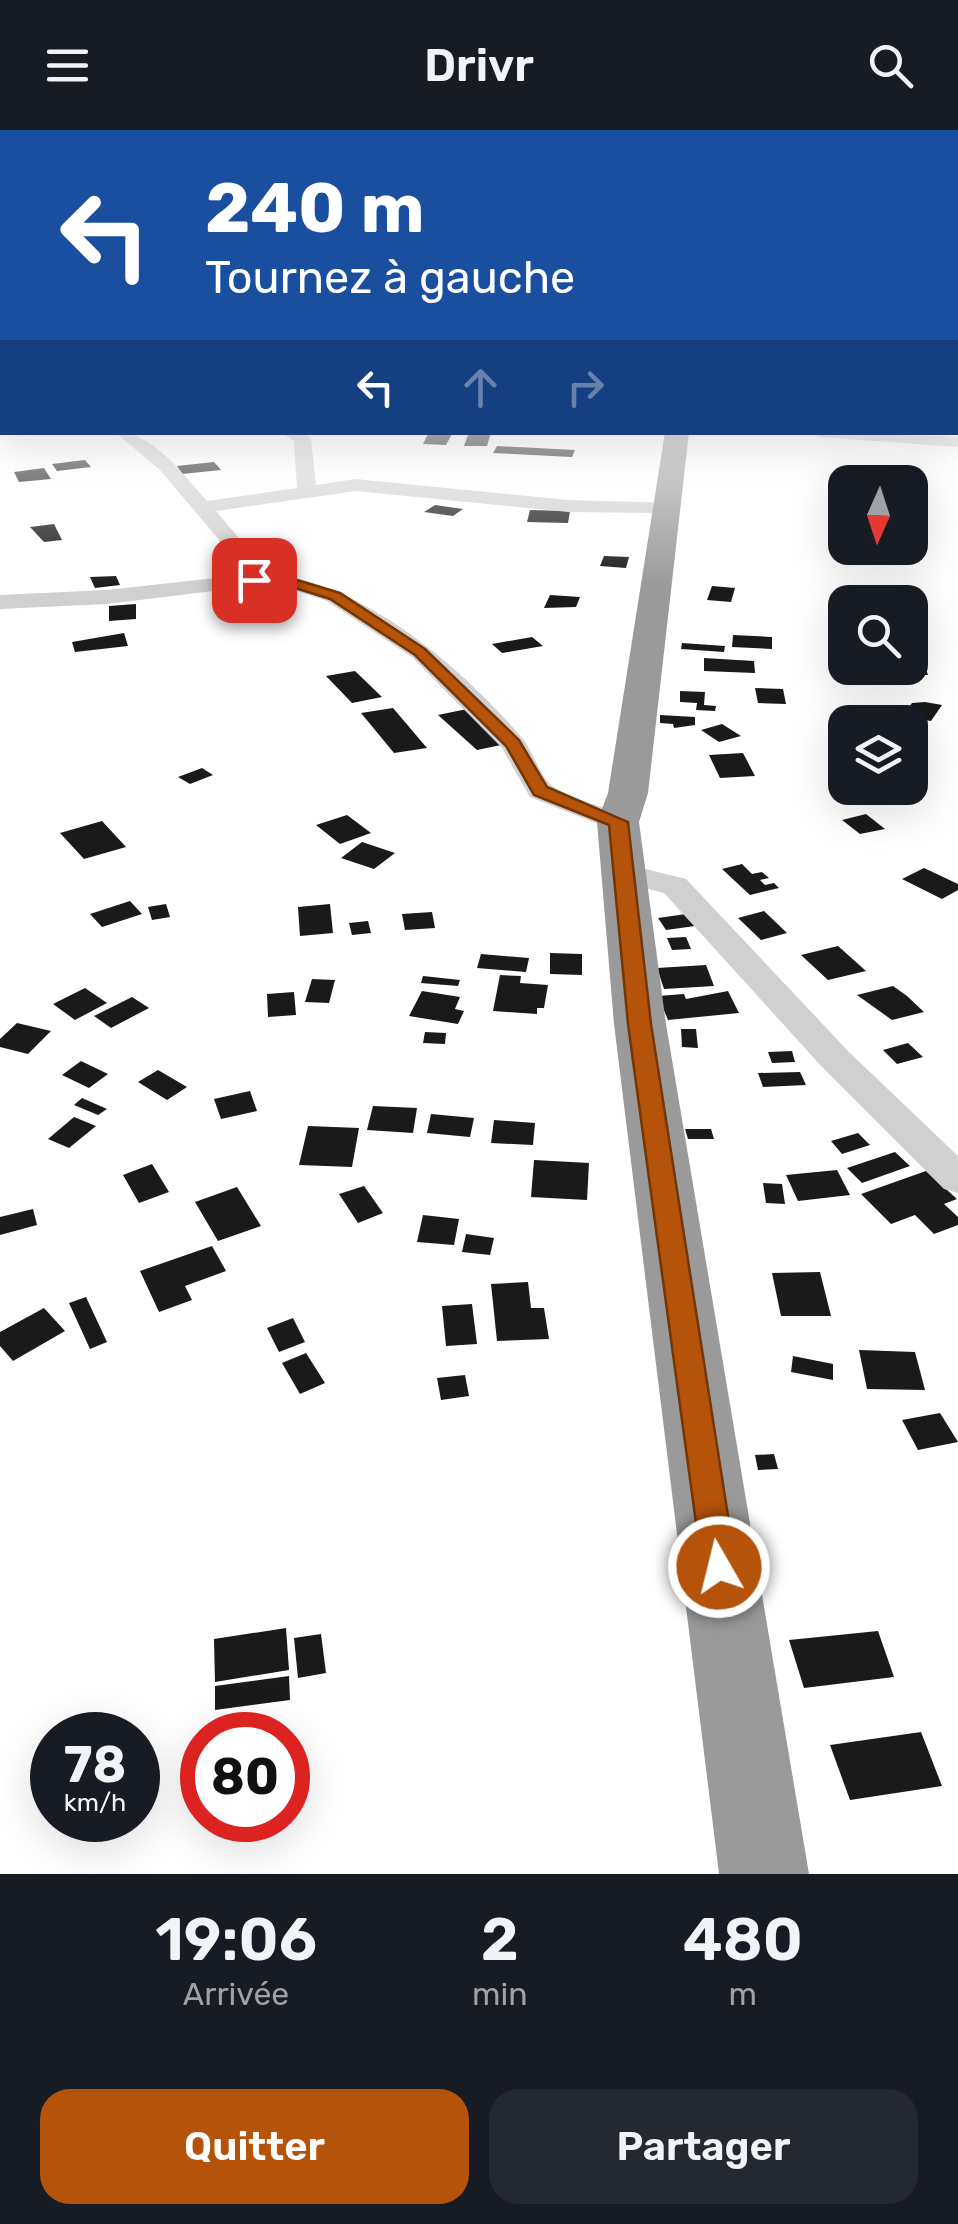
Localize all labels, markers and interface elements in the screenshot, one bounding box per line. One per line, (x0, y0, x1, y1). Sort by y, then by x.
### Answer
icon: menu (40, 38, 95, 93)
icon: search (863, 38, 918, 93)
text: Drivr (424, 39, 534, 92)
text: 240 m (205, 167, 425, 250)
icon: left (40, 170, 170, 300)
text: Tournez à gauche (205, 251, 575, 304)
icon: left (348, 360, 403, 415)
icon: ahead (453, 360, 508, 415)
icon: right (558, 360, 613, 415)
north arrow (828, 465, 928, 565)
map controls (828, 465, 928, 805)
pin (212, 538, 297, 623)
icon: arrive (227, 553, 282, 608)
button: search (828, 585, 928, 685)
button: layers (828, 705, 928, 805)
position arrow (667, 1515, 771, 1619)
speed limit sign: 80 (180, 1712, 310, 1842)
text: 78 (64, 1735, 126, 1795)
text: km/h (64, 1788, 126, 1817)
text: 19:06 (155, 1904, 317, 1975)
text: 2 (481, 1904, 519, 1975)
text: 480 (683, 1904, 803, 1975)
text: Arrivée (183, 1975, 289, 2013)
text: min (472, 1975, 528, 2013)
text: m (729, 1975, 757, 2013)
button: Quitter (40, 2089, 469, 2204)
button: Partager (489, 2089, 918, 2204)

